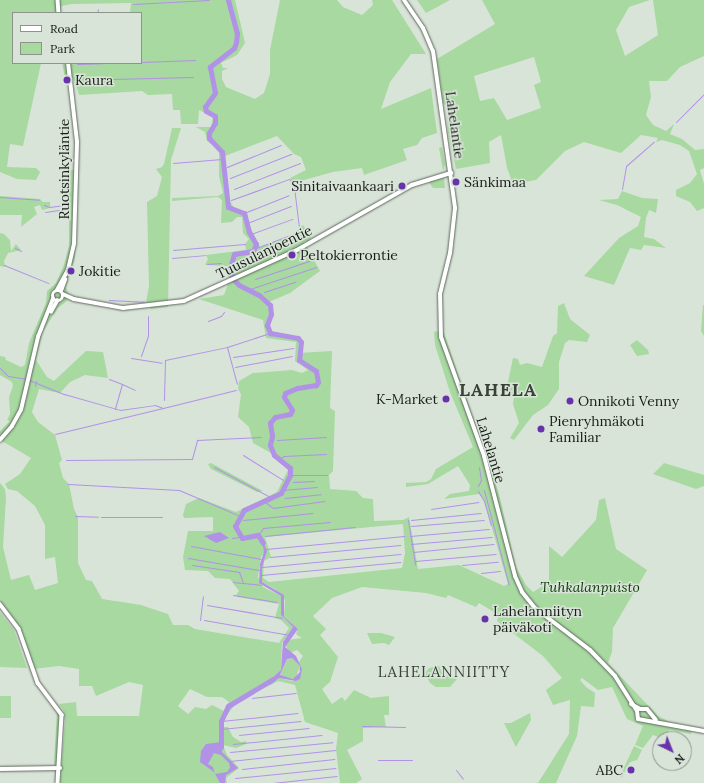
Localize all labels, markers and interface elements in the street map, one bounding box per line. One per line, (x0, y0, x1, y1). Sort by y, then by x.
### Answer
legend (12, 12, 142, 64)
text: Road (50, 21, 78, 36)
text: Park (50, 41, 75, 56)
place label: Kaura (75, 72, 113, 88)
marker: Kaura (62, 75, 72, 85)
street label: Lahelantie (442, 90, 468, 160)
street label: Ruotsinkyläntie (56, 119, 72, 219)
place label: Sänkimaa (464, 174, 526, 190)
marker: Sänkimaa (451, 177, 461, 187)
place label: Sinitaivaankaari (291, 178, 394, 194)
marker: Sinitaivaankaari (397, 181, 407, 191)
street label: Tuusulanjoentie (213, 222, 315, 282)
place label: Peltokierrontie (300, 247, 398, 263)
marker: Peltokierrontie (287, 250, 297, 260)
place label: Jokitie (79, 263, 121, 279)
marker: Jokitie (66, 266, 76, 276)
district label: LAHELA (459, 379, 537, 401)
place label: K-Market (376, 391, 438, 407)
place label: Onnikoti Venny (578, 393, 679, 409)
marker: K-Market (441, 394, 451, 404)
marker: Onnikoti Venny (565, 396, 575, 406)
place label: Pienryhmäkoti Familiar (549, 413, 644, 446)
street label: Lahelantie (473, 415, 509, 485)
marker: Pienryhmäkoti Familiar (536, 424, 546, 434)
park label: Tuhkalanpuisto (540, 579, 640, 595)
place label: Lahelanniityn päiväkoti (493, 603, 582, 636)
marker: Lahelanniityn päiväkoti (480, 614, 490, 624)
district label: LAHELANNIITTY (378, 663, 510, 681)
north arrow (652, 731, 692, 771)
text: N (672, 751, 687, 767)
place label: ABC (596, 762, 623, 778)
marker: ABC (626, 765, 636, 775)

